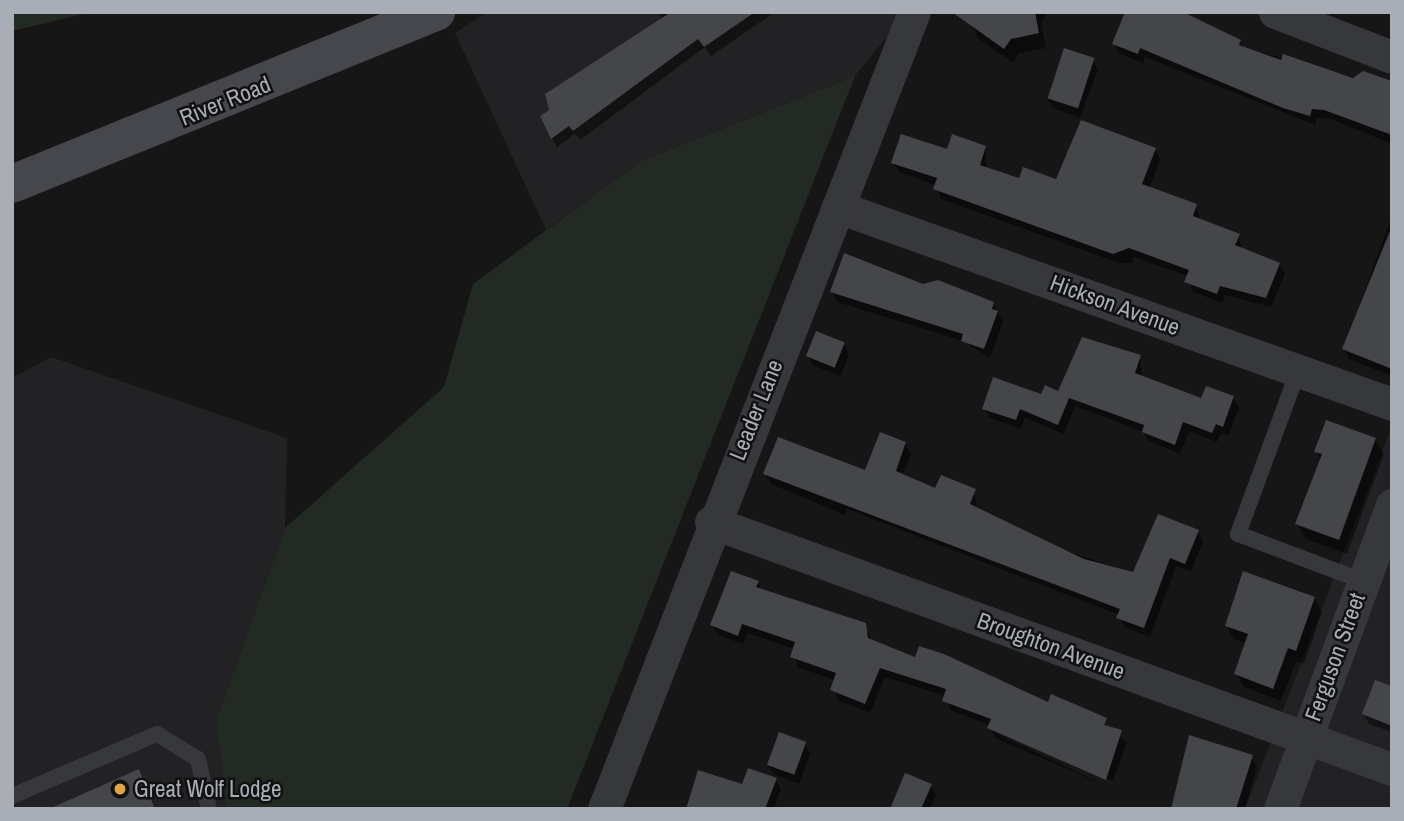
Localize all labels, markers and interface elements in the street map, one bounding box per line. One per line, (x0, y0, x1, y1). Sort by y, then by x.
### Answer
street label: River Road (176, 70, 274, 132)
street label: Hickson Avenue (1046, 269, 1184, 341)
street label: Leader Lane (723, 356, 789, 464)
street label: Ferguson Street (1299, 589, 1371, 725)
street label: Broughton Avenue (973, 606, 1129, 686)
place label: Great Wolf Lodge (134, 775, 281, 803)
marker: Great Wolf Lodge (112, 781, 128, 797)

